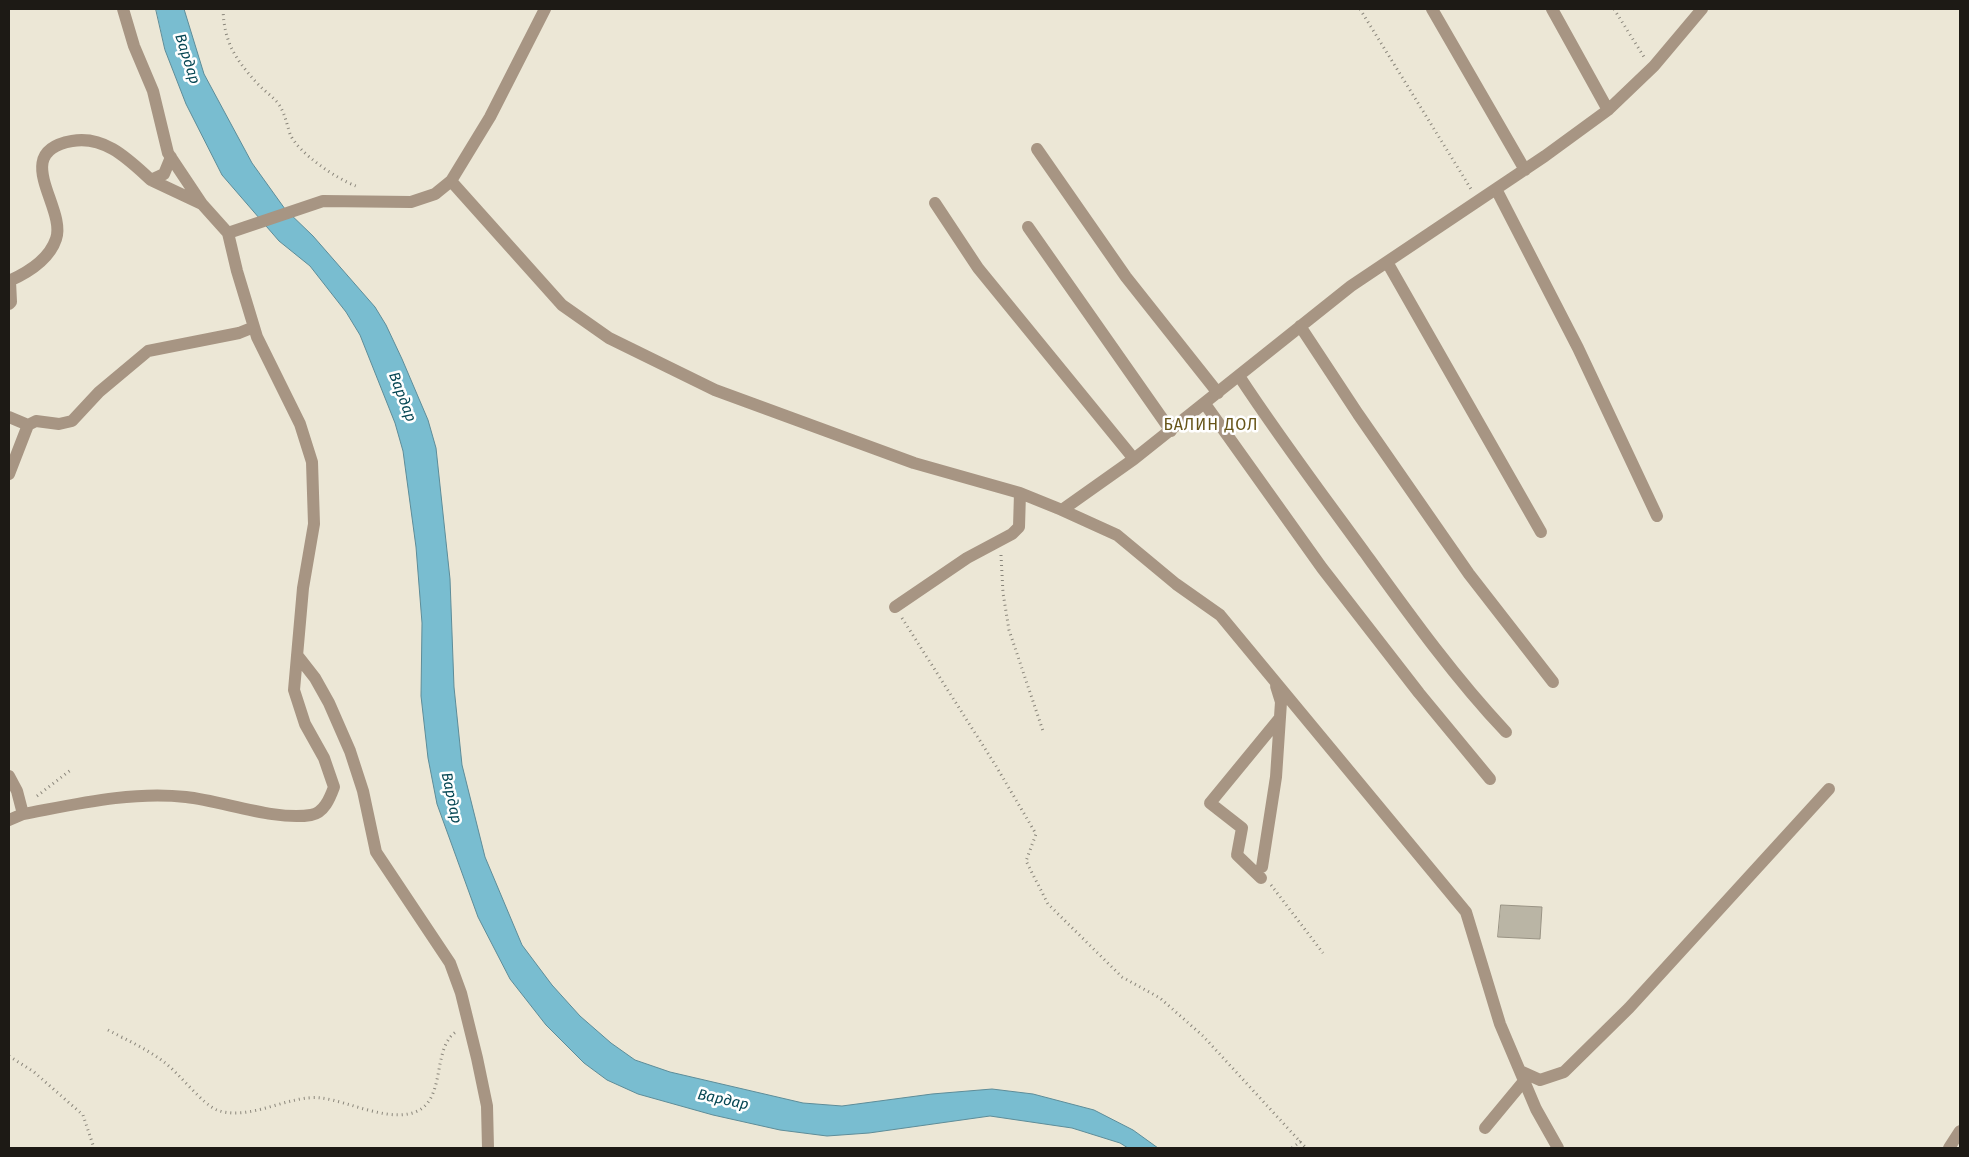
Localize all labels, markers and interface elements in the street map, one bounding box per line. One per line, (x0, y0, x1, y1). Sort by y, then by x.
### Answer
water label: Вардар (170, 31, 204, 87)
water label: Вардар (384, 370, 420, 424)
district label: БАЛИН ДОЛ (1162, 416, 1260, 436)
water label: Вардар (437, 771, 465, 825)
water label: Вардар (696, 1086, 750, 1114)

